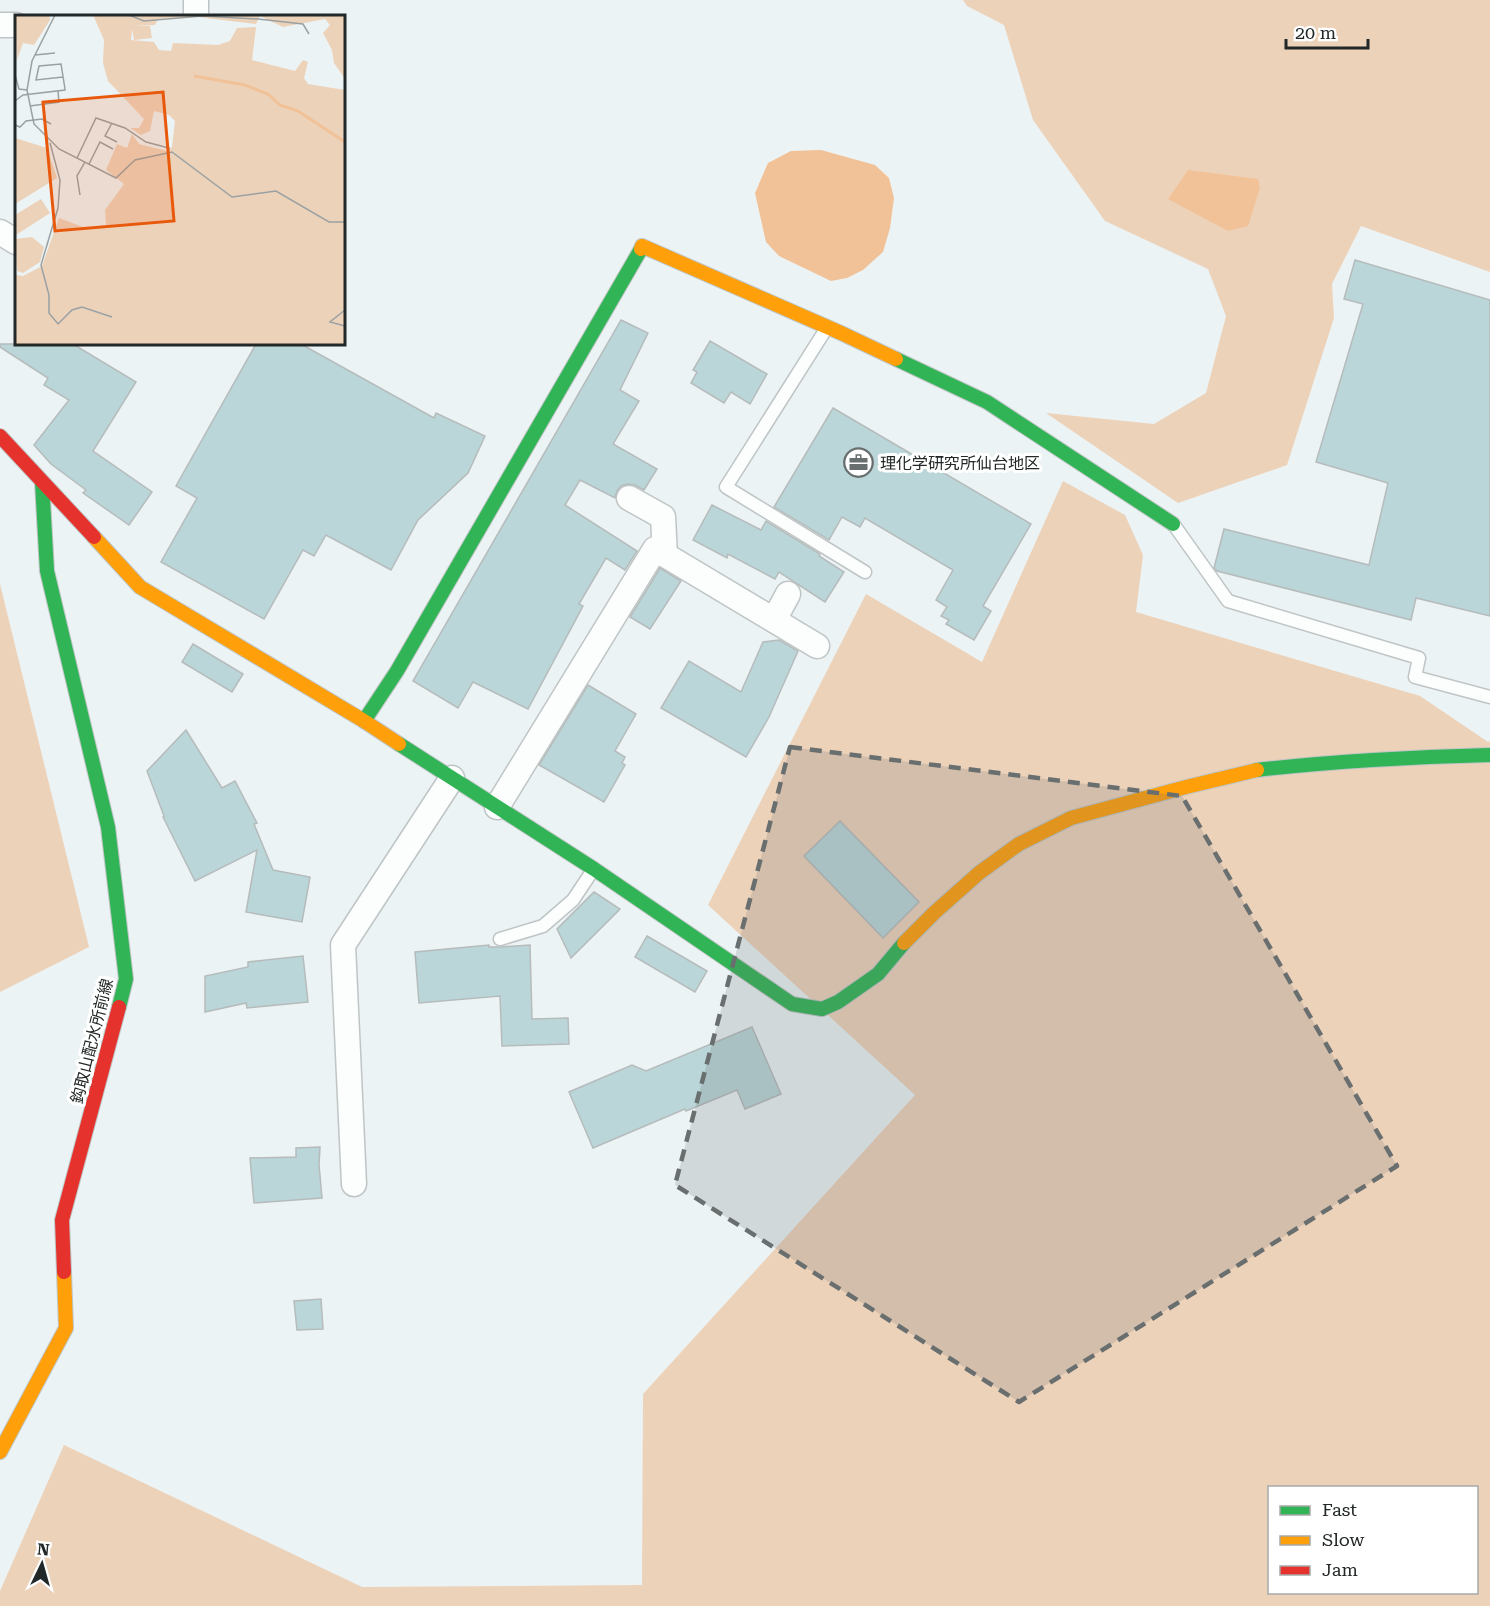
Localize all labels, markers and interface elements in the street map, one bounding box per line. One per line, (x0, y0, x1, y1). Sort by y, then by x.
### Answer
scale bar (1286, 12, 1368, 50)
inset map (15, 15, 345, 345)
text: 20 m (1295, 22, 1336, 43)
office icon: 理化学研究所仙台地区 (843, 447, 875, 479)
place label: 理化学研究所仙台地区 (880, 454, 1040, 473)
street label: 鈎取山配水所前線 (67, 977, 117, 1105)
legend (1268, 1486, 1478, 1594)
text: Fast (1322, 1499, 1357, 1520)
text: Slow (1322, 1529, 1364, 1550)
north arrow (12, 1534, 72, 1594)
text: N (36, 1540, 50, 1560)
text: Jam (1322, 1559, 1358, 1580)

